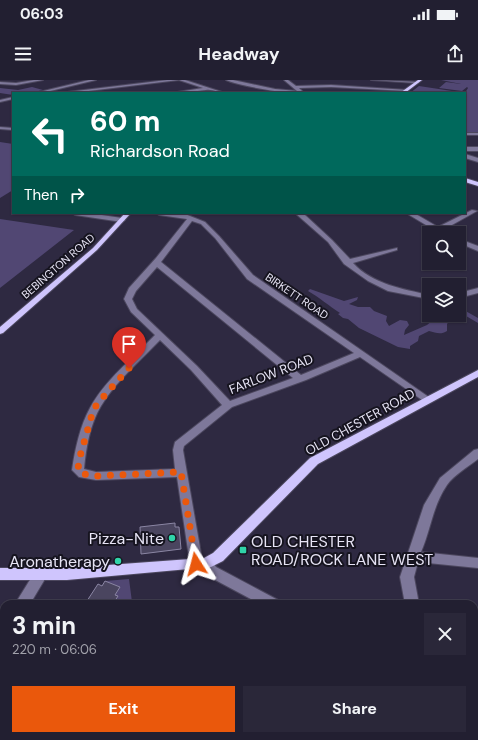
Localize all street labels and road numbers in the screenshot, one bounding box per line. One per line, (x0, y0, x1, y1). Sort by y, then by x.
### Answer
street label: BEBINGTON ROAD (19, 230, 98, 302)
street label: BIRKETT ROAD (263, 270, 332, 322)
street label: FARLOW ROAD (226, 350, 316, 398)
street label: OLD CHESTER ROAD (302, 385, 418, 459)

